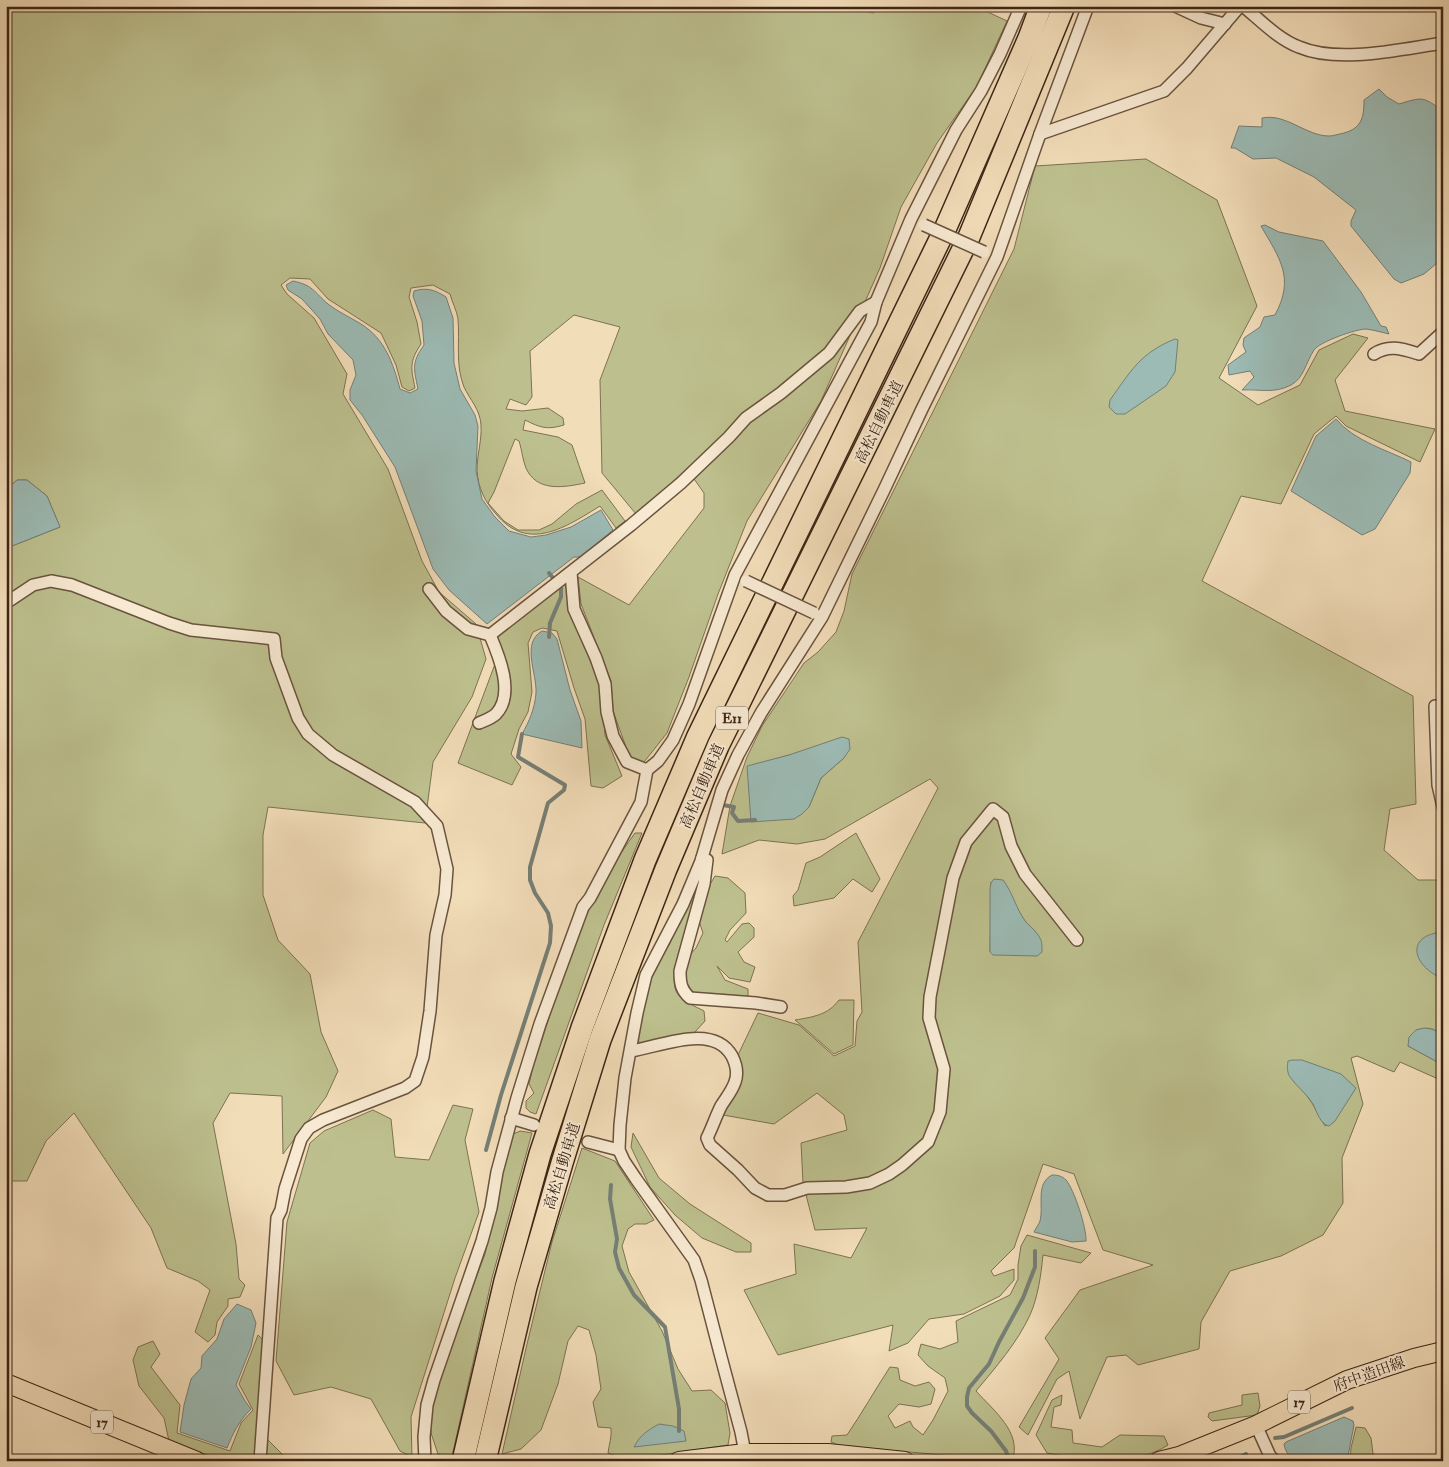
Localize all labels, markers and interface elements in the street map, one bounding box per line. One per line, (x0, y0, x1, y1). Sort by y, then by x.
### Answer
street label: 高松自動車道 (851, 378, 908, 467)
road number: E11 (716, 706, 748, 730)
street label: 高松自動車道 (676, 741, 729, 831)
street label: 高松自動車道 (540, 1120, 585, 1212)
street label: 府中造田線 (1331, 1353, 1408, 1396)
road number: 17 (1288, 1390, 1310, 1414)
road number: 17 (91, 1410, 113, 1434)

